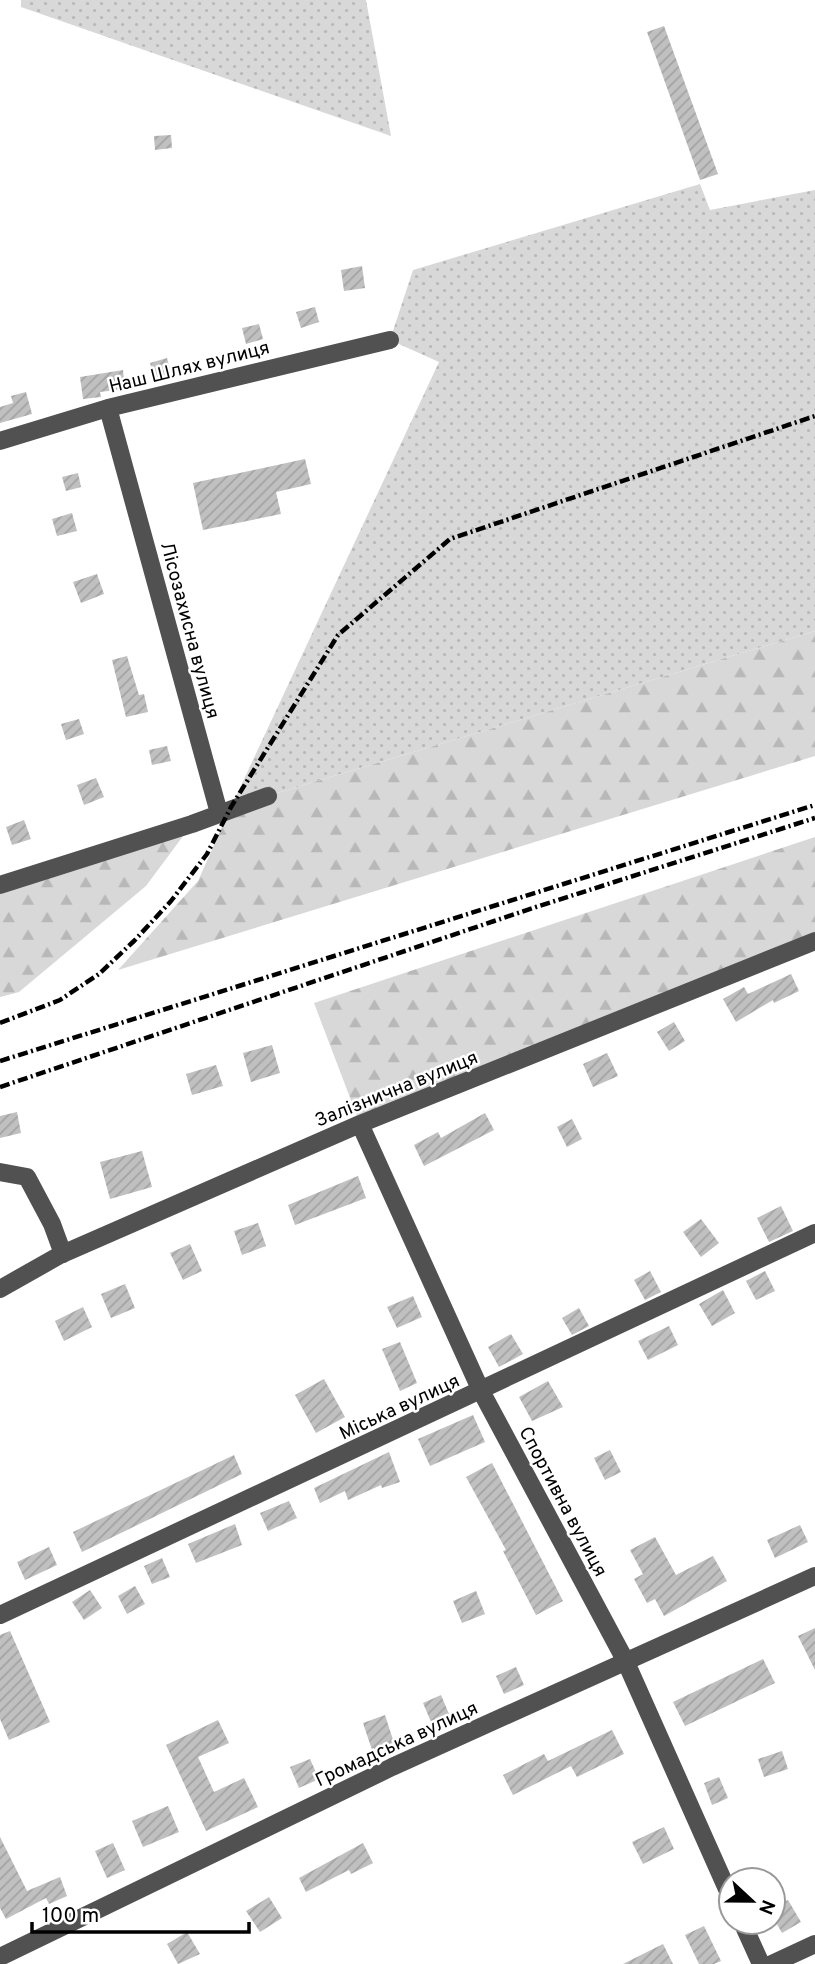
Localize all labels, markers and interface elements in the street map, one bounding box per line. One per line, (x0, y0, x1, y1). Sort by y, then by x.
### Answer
street label: Наш Шлях вулиця (107, 336, 272, 400)
street label: Лісозахисна вулиця (154, 539, 224, 722)
street label: Залізнична вулиця (312, 1046, 482, 1134)
street label: Міська вулиця (336, 1369, 464, 1446)
street label: Спортивна вулиця (512, 1423, 612, 1581)
street label: Громадська вулиця (312, 1697, 482, 1793)
north arrow (717, 1866, 787, 1936)
scale bar (32, 1890, 248, 1934)
text: N (752, 1896, 780, 1917)
text: 100 m (42, 1903, 99, 1930)

